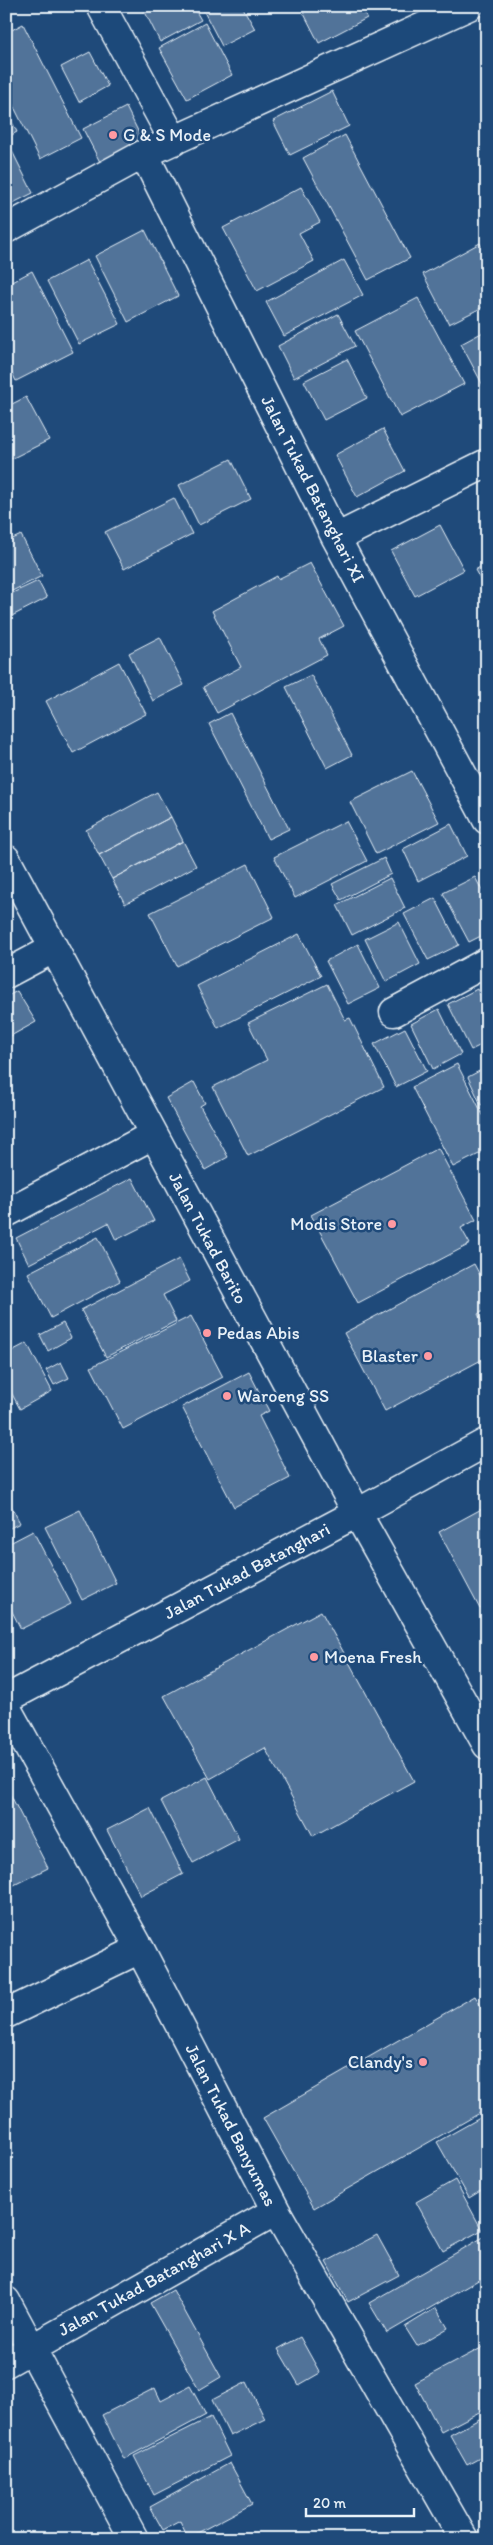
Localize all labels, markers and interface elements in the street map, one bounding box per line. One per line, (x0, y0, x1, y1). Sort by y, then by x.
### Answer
place label: G & S Mode (123, 124, 211, 146)
marker: G & S Mode (107, 129, 119, 141)
street label: Jalan Tukad Batanghari XI (256, 392, 370, 586)
street label: Jalan Tukad Barito (164, 1168, 252, 1308)
place label: Modis Store (290, 1213, 382, 1235)
marker: Modis Store (386, 1218, 398, 1230)
place label: Pedas Abis (217, 1322, 300, 1344)
marker: Pedas Abis (201, 1327, 213, 1339)
place label: Blaster (361, 1345, 419, 1367)
marker: Blaster (422, 1350, 434, 1362)
place label: Waroeng SS (237, 1385, 329, 1407)
marker: Waroeng SS (221, 1390, 233, 1402)
street label: Jalan Tukad Batanghari (160, 1518, 334, 1624)
place label: Moena Fresh (324, 1646, 422, 1668)
marker: Moena Fresh (308, 1651, 320, 1663)
street label: Jalan Tukad Banyumas (180, 2040, 282, 2210)
place label: Clandy's (348, 2051, 413, 2073)
marker: Clandy's (417, 2056, 429, 2068)
street label: Jalan Tukad Batanghari X A (54, 2217, 254, 2341)
scale bar (306, 2485, 413, 2517)
text: 20 m (313, 2494, 347, 2512)

